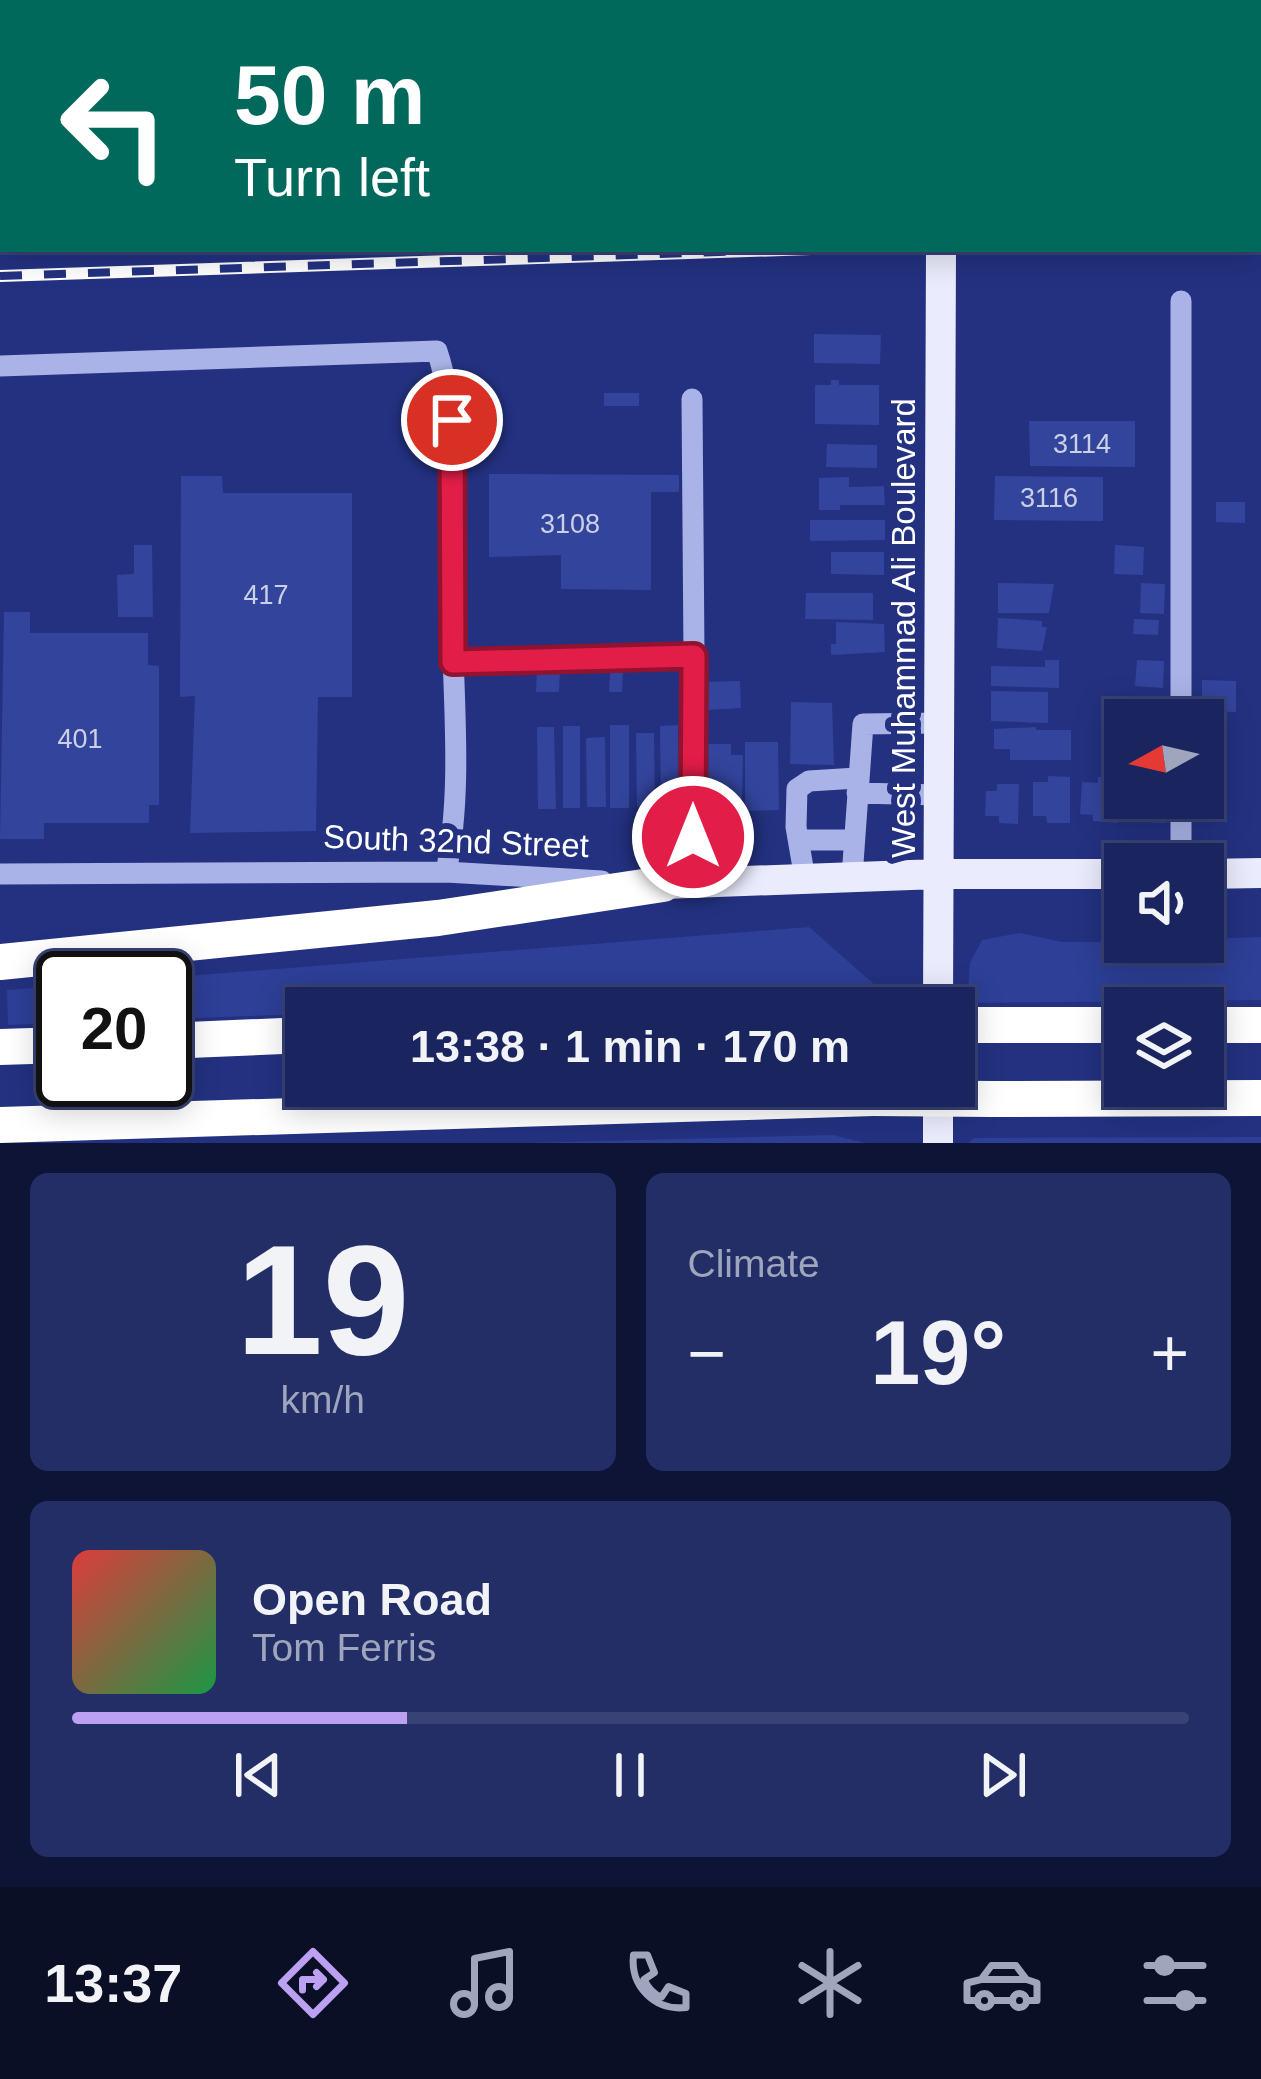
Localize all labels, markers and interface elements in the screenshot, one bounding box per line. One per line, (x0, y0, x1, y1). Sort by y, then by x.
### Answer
icon: left (36, 48, 192, 204)
text: 50 m (234, 48, 425, 142)
text: Turn left (234, 147, 430, 207)
pin (401, 369, 503, 471)
icon: arrive (419, 387, 485, 453)
street label: West Muhammad Ali Boulevard (885, 398, 922, 858)
house number: 3114 (1053, 429, 1111, 459)
house number: 3116 (1020, 483, 1078, 513)
house number: 3108 (540, 509, 600, 539)
house number: 417 (243, 580, 289, 610)
north arrow (1104, 699, 1224, 819)
map controls (1104, 699, 1224, 1107)
house number: 401 (57, 724, 103, 754)
position arrow (630, 774, 756, 900)
street label: South 32nd Street (322, 818, 590, 864)
button: sound (1104, 843, 1224, 963)
speed limit sign: 20 (36, 951, 192, 1107)
button: layers (1104, 987, 1224, 1107)
text: 13:38 · 1 min · 170 m (410, 1021, 850, 1072)
text: 19 (236, 1213, 410, 1387)
text: Climate (688, 1242, 820, 1285)
text: 19° (870, 1303, 1006, 1403)
text: − (688, 1316, 726, 1390)
text: + (1150, 1316, 1189, 1390)
text: km/h (280, 1378, 365, 1421)
text: Open Road (252, 1574, 492, 1625)
text: Tom Ferris (252, 1626, 436, 1669)
icon: previous (225, 1742, 291, 1808)
icon: pause (597, 1742, 663, 1808)
icon: next (970, 1742, 1036, 1808)
icon: directions (271, 1941, 355, 2025)
icon: music (443, 1941, 527, 2025)
icon: phone (616, 1941, 700, 2025)
icon: climate (788, 1941, 872, 2025)
icon: car (960, 1941, 1044, 2025)
icon: filters (1133, 1941, 1217, 2025)
text: 13:37 (44, 1953, 182, 2013)

